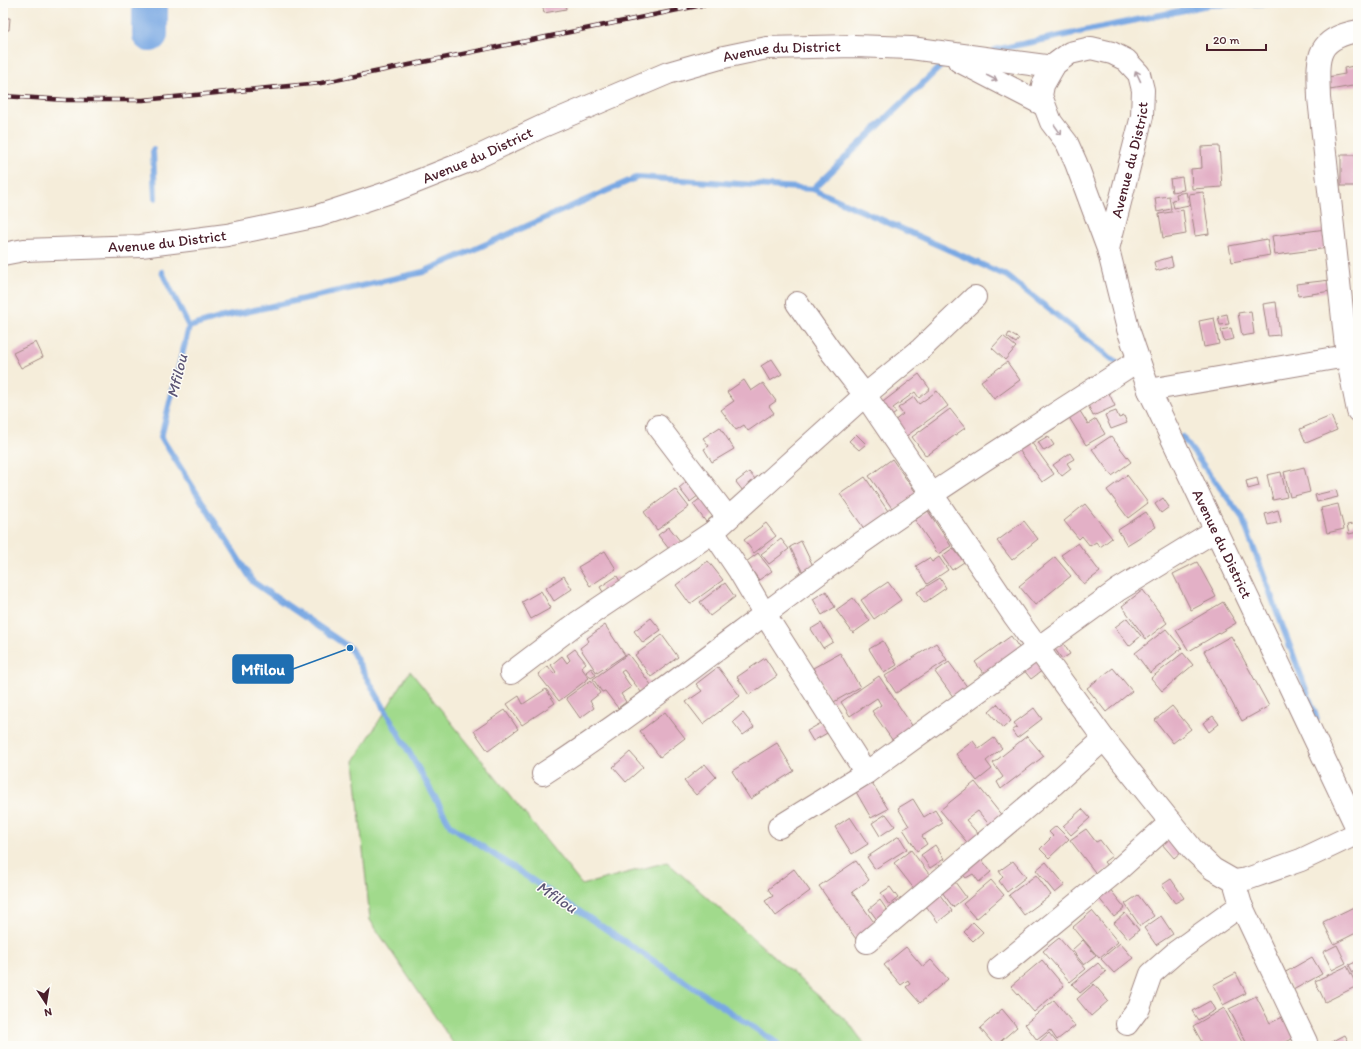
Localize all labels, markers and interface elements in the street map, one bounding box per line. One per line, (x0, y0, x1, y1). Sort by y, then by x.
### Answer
scale bar (1207, 26, 1266, 52)
text: 20 m (1213, 33, 1240, 47)
street label: Avenue du District (721, 37, 841, 66)
one-way arrow (1134, 70, 1142, 82)
one-way arrow (986, 75, 998, 82)
street label: Avenue du District (1107, 101, 1152, 220)
street label: Avenue du District (420, 123, 536, 187)
one-way arrow (1054, 125, 1062, 136)
street label: Avenue du District (108, 226, 228, 256)
water label: Mfilou (162, 352, 192, 400)
street label: Avenue du District (1189, 486, 1256, 602)
callout: Mfilou (233, 655, 293, 683)
text: Mfilou (241, 660, 285, 679)
water label: Mfilou (533, 877, 581, 917)
north arrow (26, 983, 66, 1023)
text: N (43, 1005, 53, 1019)

